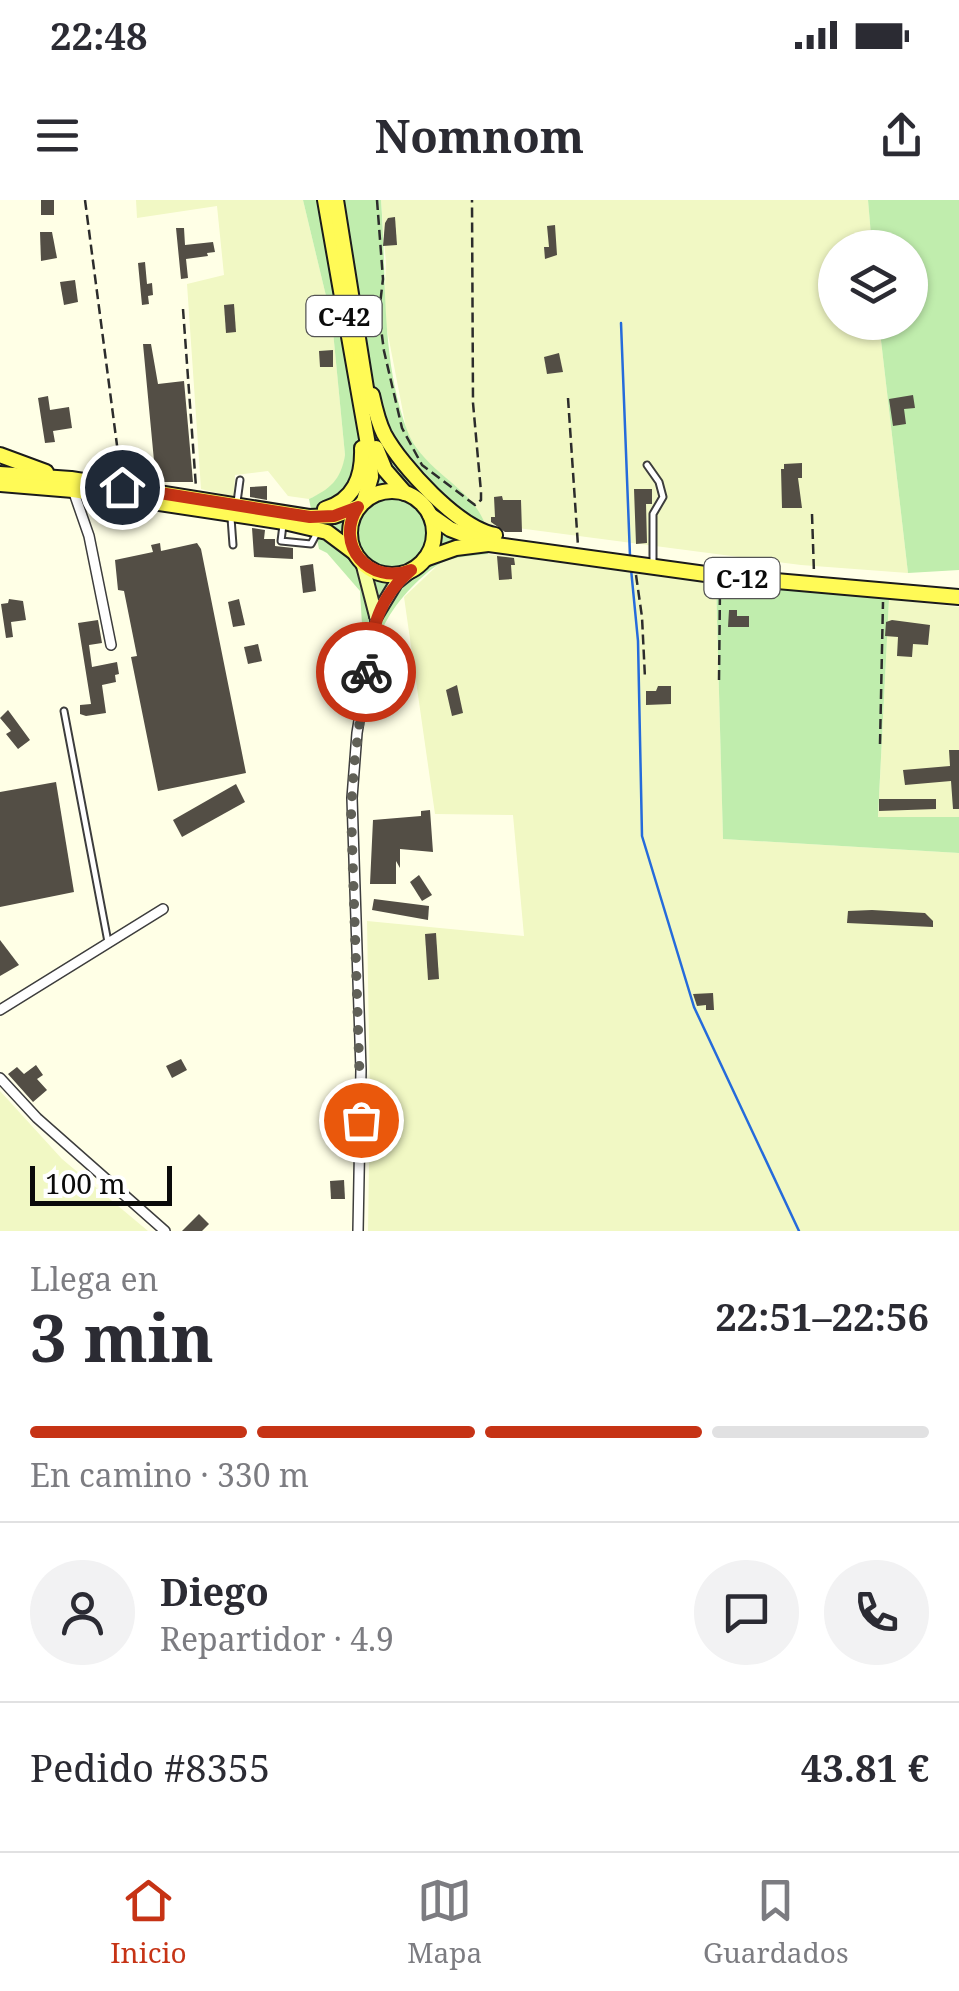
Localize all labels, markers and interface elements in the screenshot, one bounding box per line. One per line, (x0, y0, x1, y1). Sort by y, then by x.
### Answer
text: 22:48 (50, 9, 147, 61)
text: Nomnom (375, 105, 584, 166)
icon: menu (30, 108, 85, 163)
icon: share (874, 108, 929, 163)
map controls (818, 230, 928, 340)
button: layers (818, 230, 928, 340)
road number: C-42 (306, 296, 382, 336)
pin (80, 445, 165, 530)
icon: home (95, 460, 150, 515)
road number: C-12 (704, 558, 780, 598)
courier (316, 622, 416, 722)
icon: bike (339, 645, 394, 700)
pin (319, 1078, 404, 1163)
icon: bag (334, 1093, 389, 1148)
scale bar (30, 1161, 172, 1206)
text: 100 m (45, 1164, 126, 1202)
text: Llega en (30, 1257, 158, 1300)
text: 22:51–22:56 (715, 1290, 929, 1342)
text: 3 min (30, 1293, 214, 1381)
text: En camino · 330 m (30, 1453, 309, 1496)
button: person (30, 1560, 135, 1665)
button: chat (694, 1560, 799, 1665)
button: phone (824, 1560, 929, 1665)
text: Diego (160, 1565, 269, 1617)
text: Repartidor · 4.9 (160, 1617, 394, 1660)
text: Pedido #8355 (30, 1741, 270, 1793)
text: 43.81 € (801, 1741, 929, 1793)
tab: Inicio (110, 1873, 187, 1971)
tab: Mapa (407, 1873, 482, 1971)
tab: Guardados (703, 1873, 849, 1971)

